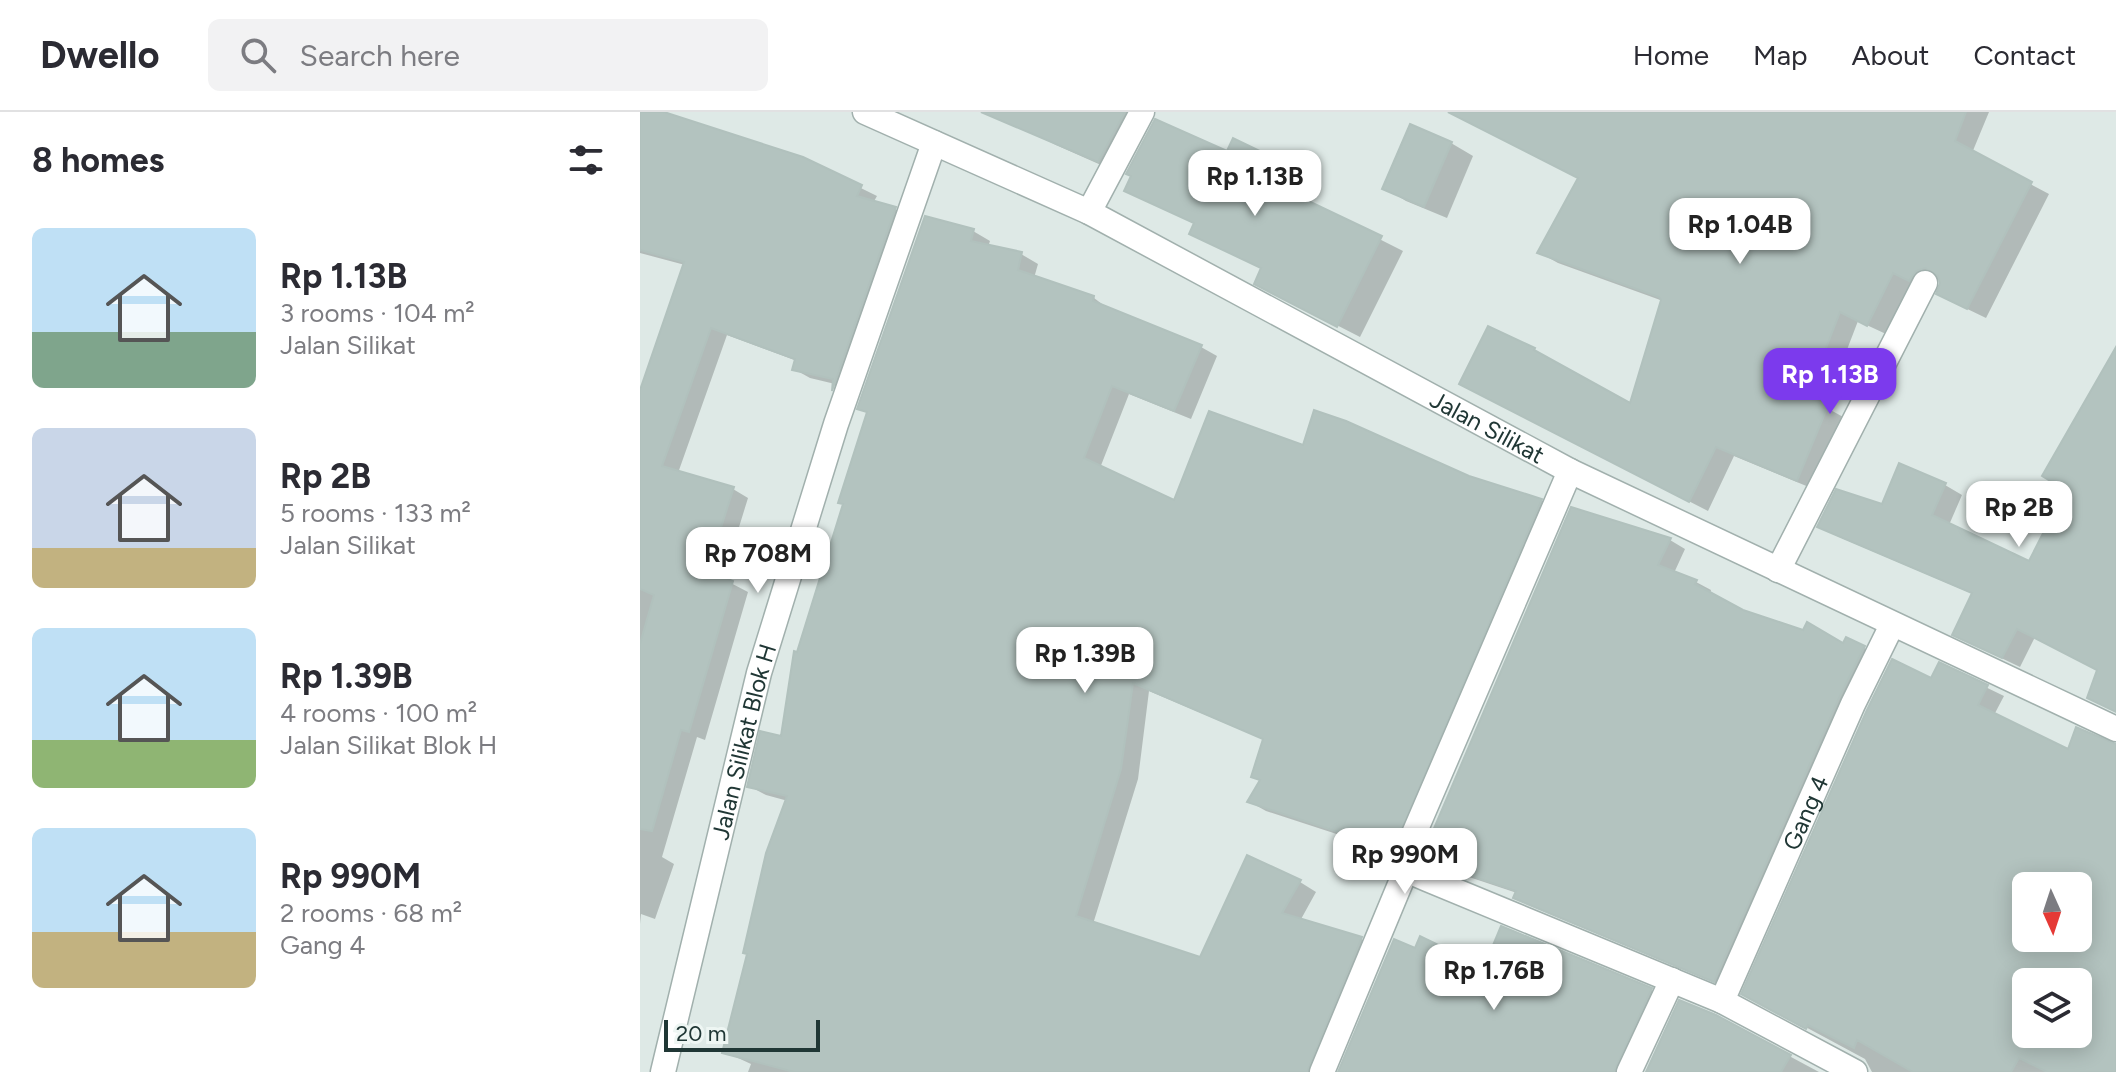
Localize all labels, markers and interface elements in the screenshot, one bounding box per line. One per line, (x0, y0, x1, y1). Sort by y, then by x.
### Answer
search box (208, 19, 768, 91)
text: Dwello (40, 32, 160, 78)
icon: search (236, 33, 280, 77)
text: Search here (300, 37, 460, 74)
text: Home (1633, 38, 1709, 72)
text: Map (1753, 38, 1808, 72)
text: About (1852, 38, 1929, 72)
text: Contact (1973, 38, 2076, 72)
icon: filters (564, 138, 608, 182)
text: 8 homes (32, 140, 164, 181)
pin: Rp 1.13B (1172, 150, 1338, 218)
text: Rp 1.13B (1206, 160, 1304, 192)
pin: Rp 1.04B (1657, 198, 1823, 266)
text: Rp 1.04B (1687, 208, 1793, 240)
text: Rp 1.13B (280, 256, 407, 297)
icon: home (96, 260, 192, 356)
text: 3 rooms · 104 m² (280, 297, 475, 329)
text: Jalan Silikat (280, 329, 416, 361)
pin: Rp 1.13B (1747, 348, 1913, 416)
text: Rp 1.13B (1781, 358, 1879, 390)
street label: Jalan Silikat (1425, 384, 1550, 469)
text: Rp 2B (280, 456, 371, 497)
icon: home (96, 460, 192, 556)
pin: Rp 2B (1963, 481, 2075, 549)
text: Rp 2B (1984, 491, 2054, 523)
text: 5 rooms · 133 m² (280, 497, 471, 529)
pin: Rp 708M (684, 527, 832, 595)
text: Jalan Silikat (280, 529, 416, 561)
text: Rp 708M (704, 537, 812, 569)
pin: Rp 1.39B (1002, 627, 1168, 695)
text: Rp 1.39B (1034, 637, 1136, 669)
street label: Jalan Silikat Blok H (705, 640, 782, 842)
text: Rp 1.39B (280, 656, 413, 697)
icon: home (96, 660, 192, 756)
text: 4 rooms · 100 m² (280, 697, 477, 729)
text: Jalan Silikat Blok H (280, 729, 497, 761)
street label: Gang 4 (1776, 771, 1834, 854)
pin: Rp 990M (1331, 828, 1479, 896)
text: Rp 990M (1351, 838, 1459, 870)
text: Rp 990M (280, 856, 421, 897)
icon: home (96, 860, 192, 956)
north arrow (2012, 872, 2092, 952)
map controls (2012, 872, 2092, 1048)
text: 2 rooms · 68 m² (280, 897, 462, 929)
text: Gang 4 (280, 929, 365, 961)
pin: Rp 1.76B (1411, 944, 1577, 1012)
text: Rp 1.76B (1443, 954, 1545, 986)
button: layers (2012, 968, 2092, 1048)
scale bar (664, 1016, 820, 1052)
text: 20 m (676, 1020, 727, 1047)

